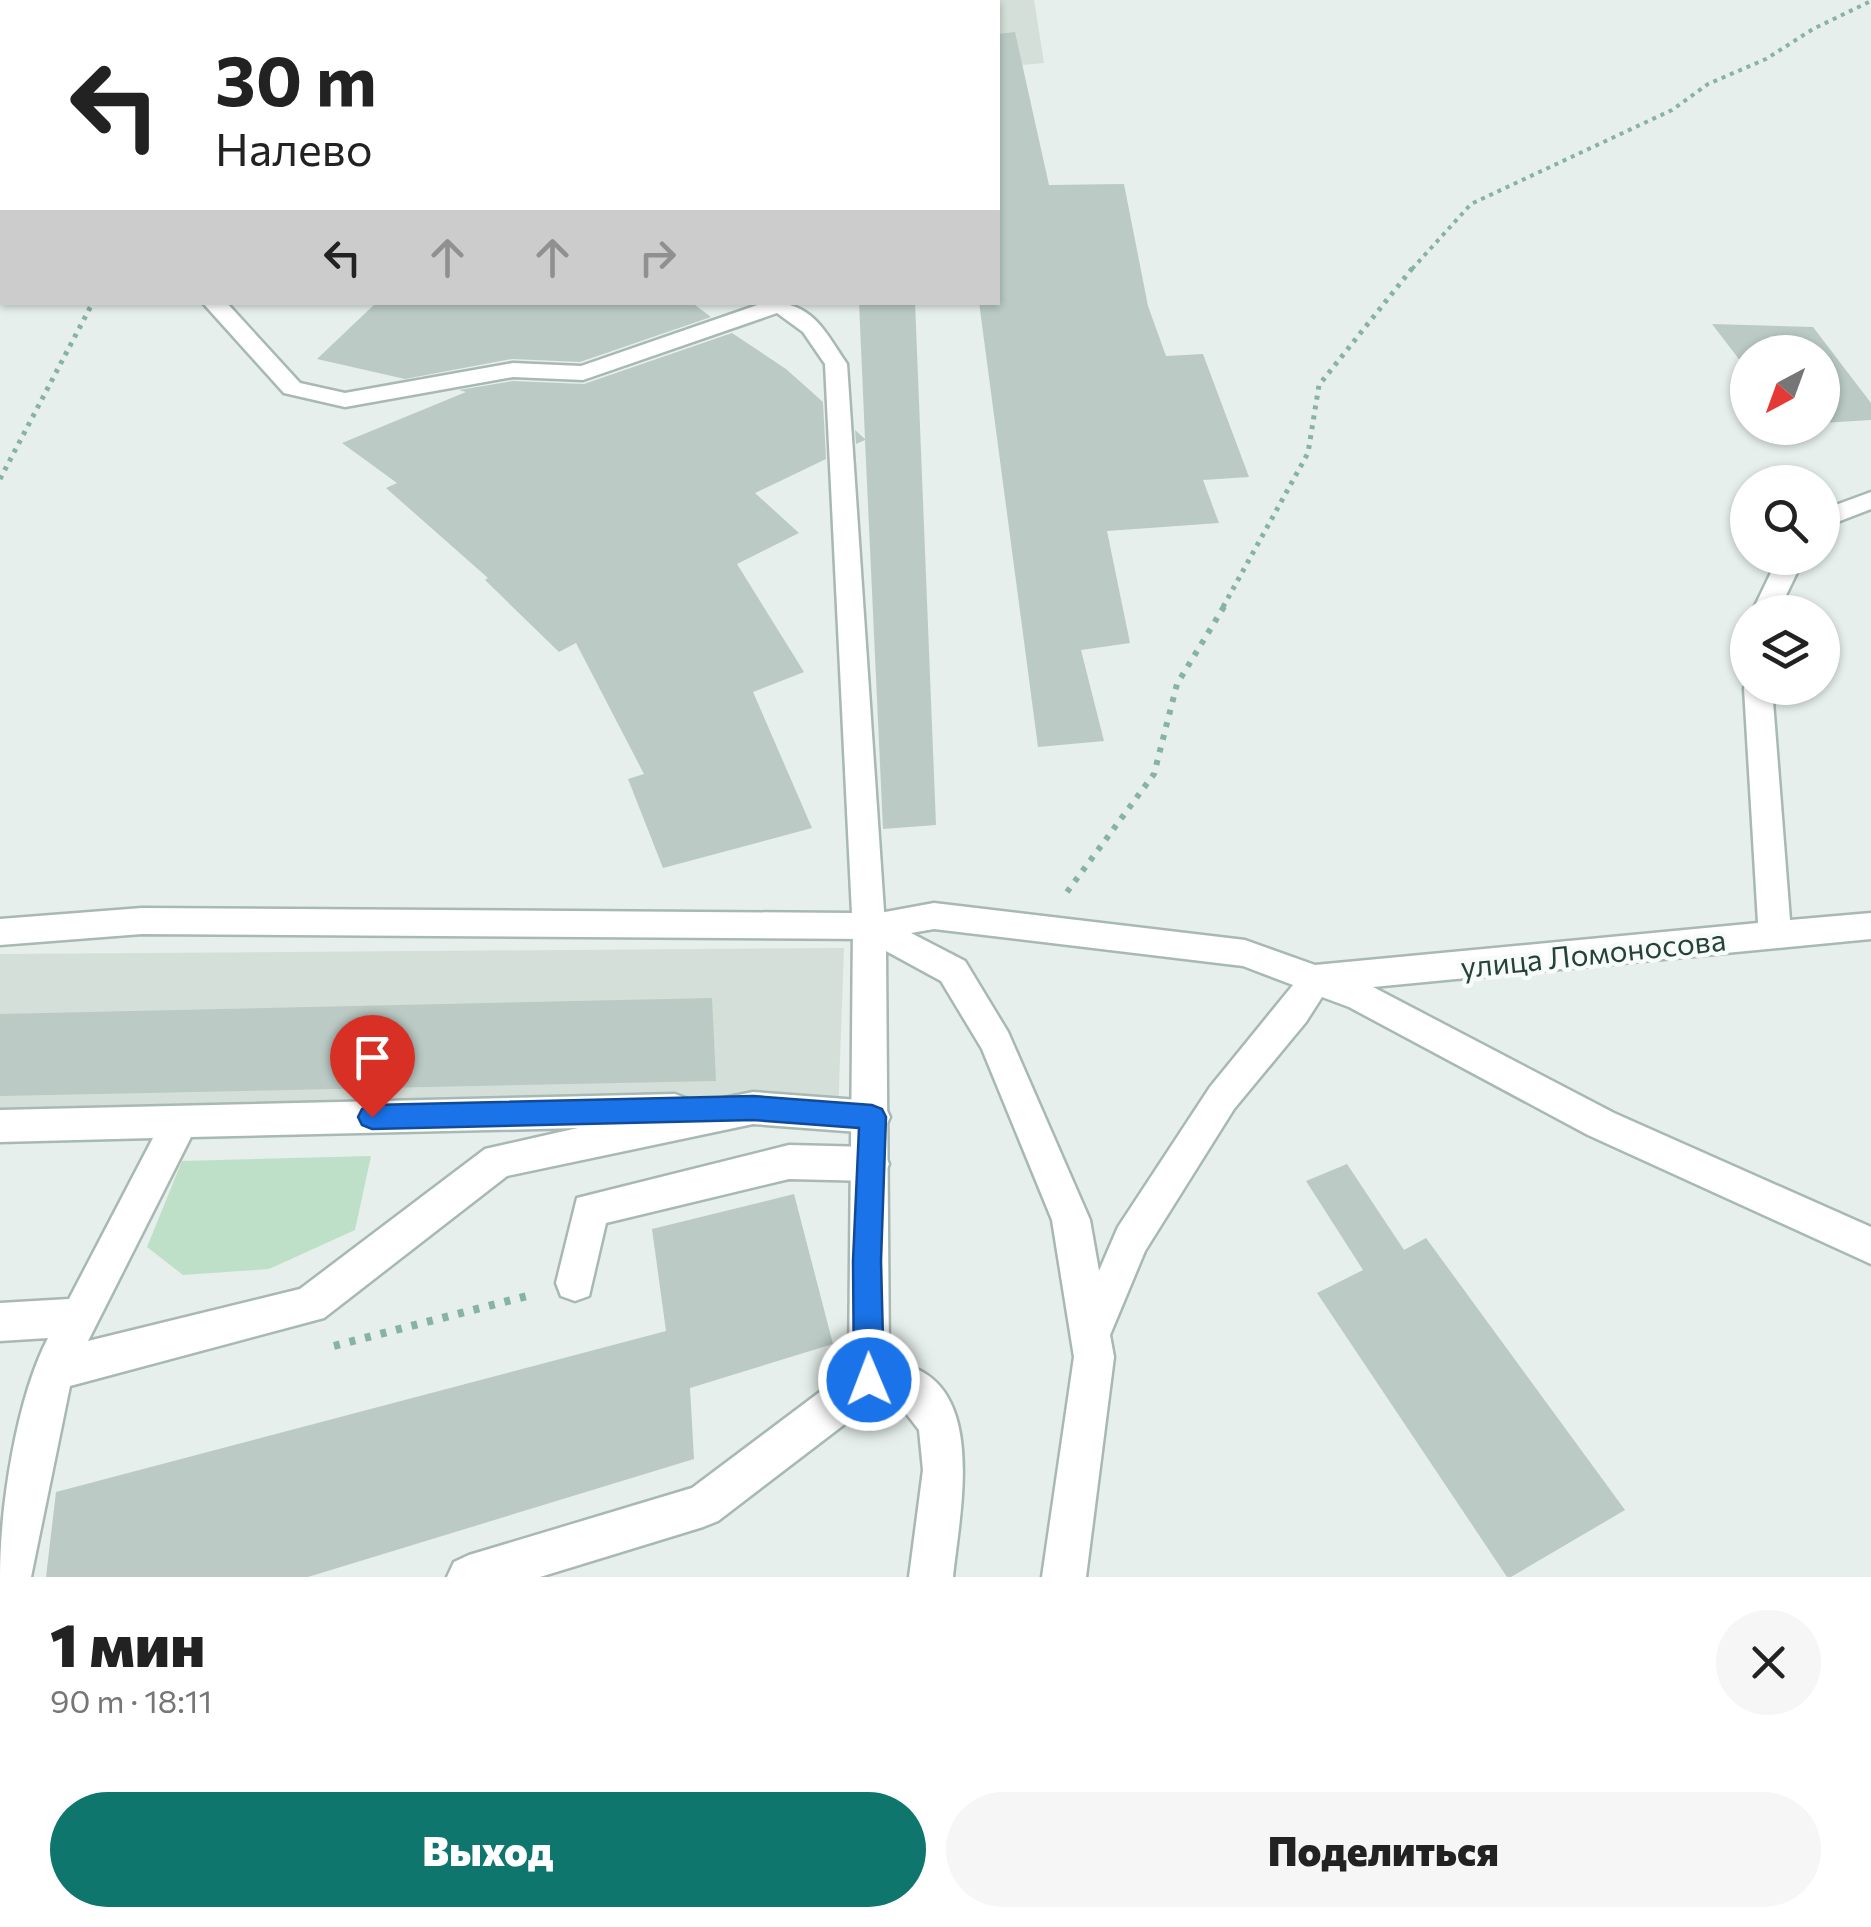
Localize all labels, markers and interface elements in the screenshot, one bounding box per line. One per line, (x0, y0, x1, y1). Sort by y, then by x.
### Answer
text: 30 m (215, 35, 377, 120)
icon: left (50, 40, 180, 170)
text: Налево (215, 120, 373, 175)
icon: left (315, 230, 370, 285)
icon: ahead (420, 230, 475, 285)
icon: ahead (525, 230, 580, 285)
icon: right (630, 230, 685, 285)
north arrow (1730, 335, 1840, 445)
map controls (1730, 335, 1840, 705)
button: search (1730, 465, 1840, 575)
button: layers (1730, 595, 1840, 705)
street label: улица Ломоносова (1458, 920, 1728, 984)
pin (330, 1015, 415, 1118)
icon: arrive (345, 1030, 400, 1085)
position arrow (817, 1328, 921, 1432)
text: 1 мин (50, 1606, 205, 1679)
button: close (1716, 1610, 1821, 1715)
text: 90 m · 18:11 (50, 1680, 212, 1720)
button: Выход (50, 1792, 926, 1907)
button: Поделиться (946, 1792, 1821, 1907)

